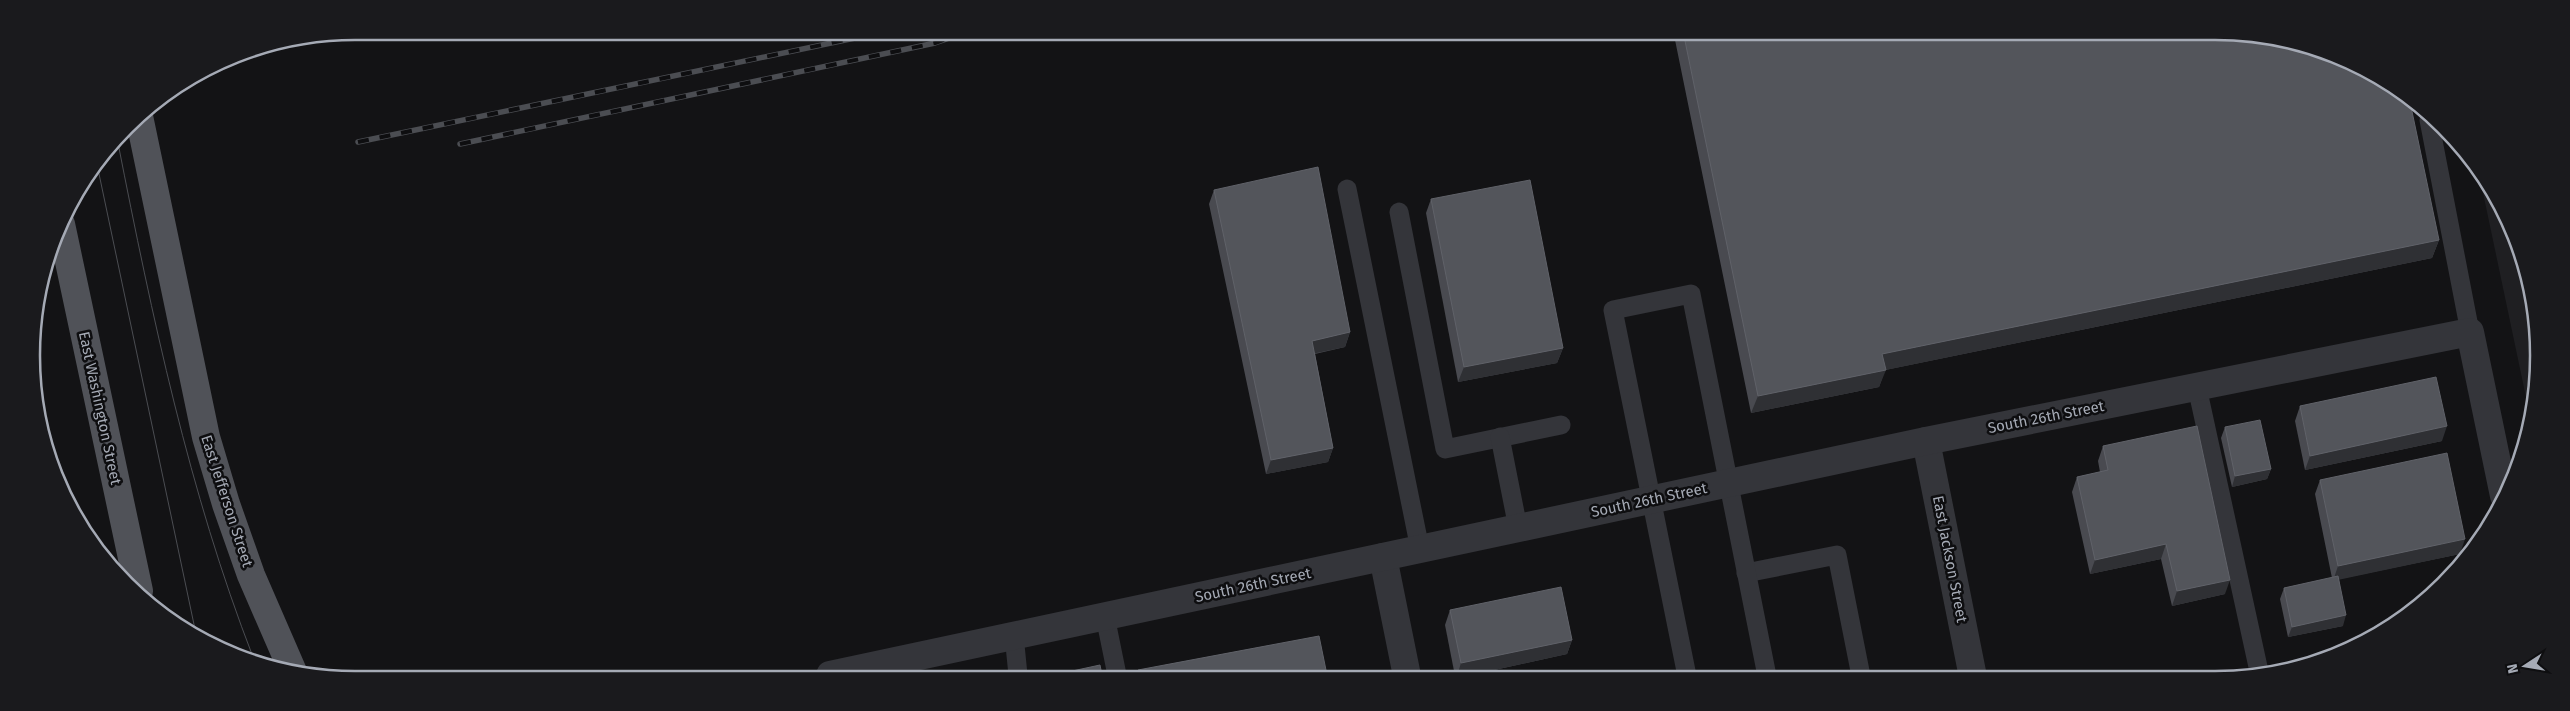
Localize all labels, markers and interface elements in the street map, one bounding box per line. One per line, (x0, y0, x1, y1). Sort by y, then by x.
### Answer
street label: East Washington Street (75, 330, 125, 487)
street label: South 26th Street (1986, 397, 2106, 437)
street label: East Jefferson Street (197, 433, 257, 570)
street label: South 26th Street (1589, 479, 1709, 521)
street label: East Jackson Street (1929, 494, 1971, 625)
street label: South 26th Street (1193, 564, 1313, 606)
north arrow (2500, 641, 2550, 691)
text: N (2503, 662, 2522, 675)

